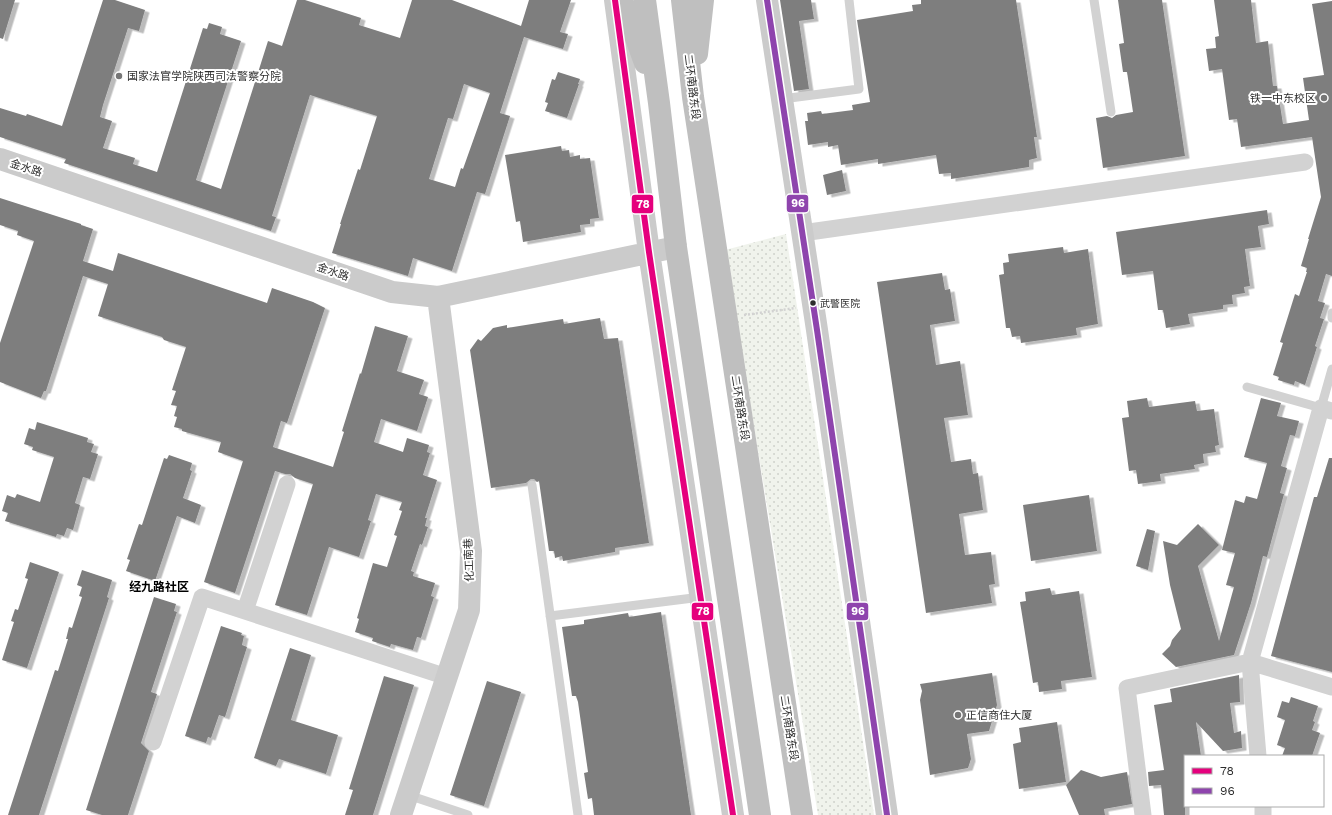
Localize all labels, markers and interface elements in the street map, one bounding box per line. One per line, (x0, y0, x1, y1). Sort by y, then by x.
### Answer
street label: 二环南路东段 (682, 53, 702, 121)
place label: 国家法官学院陕西司法警察分院 (127, 70, 281, 83)
marker: 国家法官学院陕西司法警察分院 (114, 71, 124, 81)
place label: 铁一中东校区 (1250, 92, 1316, 105)
marker: 铁一中东校区 (1319, 93, 1329, 103)
street label: 金水路 (8, 157, 44, 179)
line badge: 78 (631, 194, 654, 214)
line badge: 96 (786, 194, 809, 213)
text: 96 (791, 197, 805, 210)
text: 78 (636, 198, 650, 211)
street label: 金水路 (315, 260, 351, 284)
marker: 武警医院 (808, 298, 818, 308)
place label: 武警医院 (820, 298, 860, 309)
street label: 二环南路东段 (728, 374, 752, 442)
street label: 化工南巷 (462, 538, 476, 582)
district label: 经九路社区 (129, 580, 189, 594)
line badge: 78 (691, 602, 714, 621)
line badge: 96 (846, 602, 869, 621)
text: 78 (696, 605, 710, 618)
text: 96 (851, 605, 865, 618)
street label: 二环南路东段 (777, 694, 801, 762)
place label: 正信商住大厦 (966, 709, 1032, 722)
marker: 正信商住大厦 (953, 710, 963, 720)
legend (1184, 755, 1324, 807)
text: 78 (1220, 764, 1234, 778)
text: 96 (1220, 784, 1235, 798)

